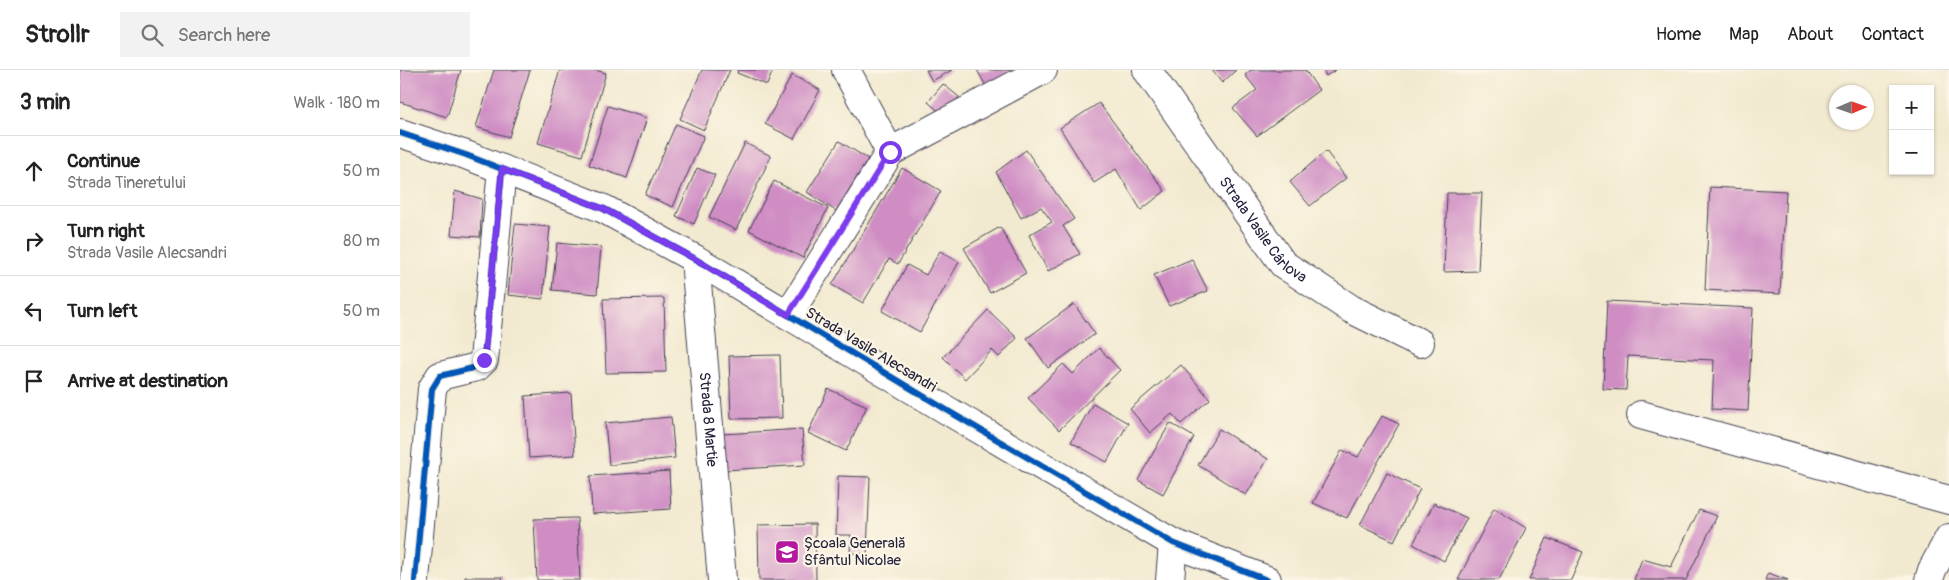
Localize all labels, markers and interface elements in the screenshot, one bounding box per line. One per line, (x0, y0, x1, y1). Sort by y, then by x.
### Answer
search box (120, 12, 470, 57)
text: Strollr (25, 20, 90, 49)
icon: search (138, 21, 166, 49)
text: Search here (178, 23, 270, 47)
text: Home (1656, 23, 1701, 46)
text: Map (1729, 23, 1759, 46)
text: About (1787, 23, 1833, 46)
text: Contact (1861, 23, 1924, 46)
north arrow (1829, 85, 1874, 130)
map controls (1889, 85, 1934, 175)
button: + (1889, 85, 1934, 130)
text: 3 min (20, 89, 70, 116)
text: Walk · 180 m (293, 93, 380, 113)
button: − (1889, 130, 1934, 175)
route start (879, 141, 902, 164)
text: Continue (67, 149, 140, 173)
icon: ahead (20, 157, 48, 185)
text: 50 m (343, 161, 380, 181)
text: Strada Tineretului (67, 173, 186, 193)
street label: Strada Vasile Cârlova (1215, 173, 1311, 287)
text: Turn right (67, 219, 145, 243)
icon: right (20, 227, 48, 255)
text: 80 m (343, 231, 380, 251)
text: Strada Vasile Alecsandri (67, 243, 227, 263)
icon: left (20, 297, 48, 325)
text: Turn left (67, 299, 137, 323)
text: 50 m (343, 301, 380, 321)
street label: Strada Vasile Alecsandri (802, 303, 940, 397)
route end (473, 349, 496, 372)
icon: arrive (20, 367, 48, 395)
text: Arrive at destination (67, 369, 228, 393)
street label: Strada 8 Martie (695, 371, 722, 468)
place label: Școala Generală Sfântul Nicolae (804, 534, 906, 570)
school or university icon: Școala Generală Sfântul Nicolae (774, 539, 800, 565)

